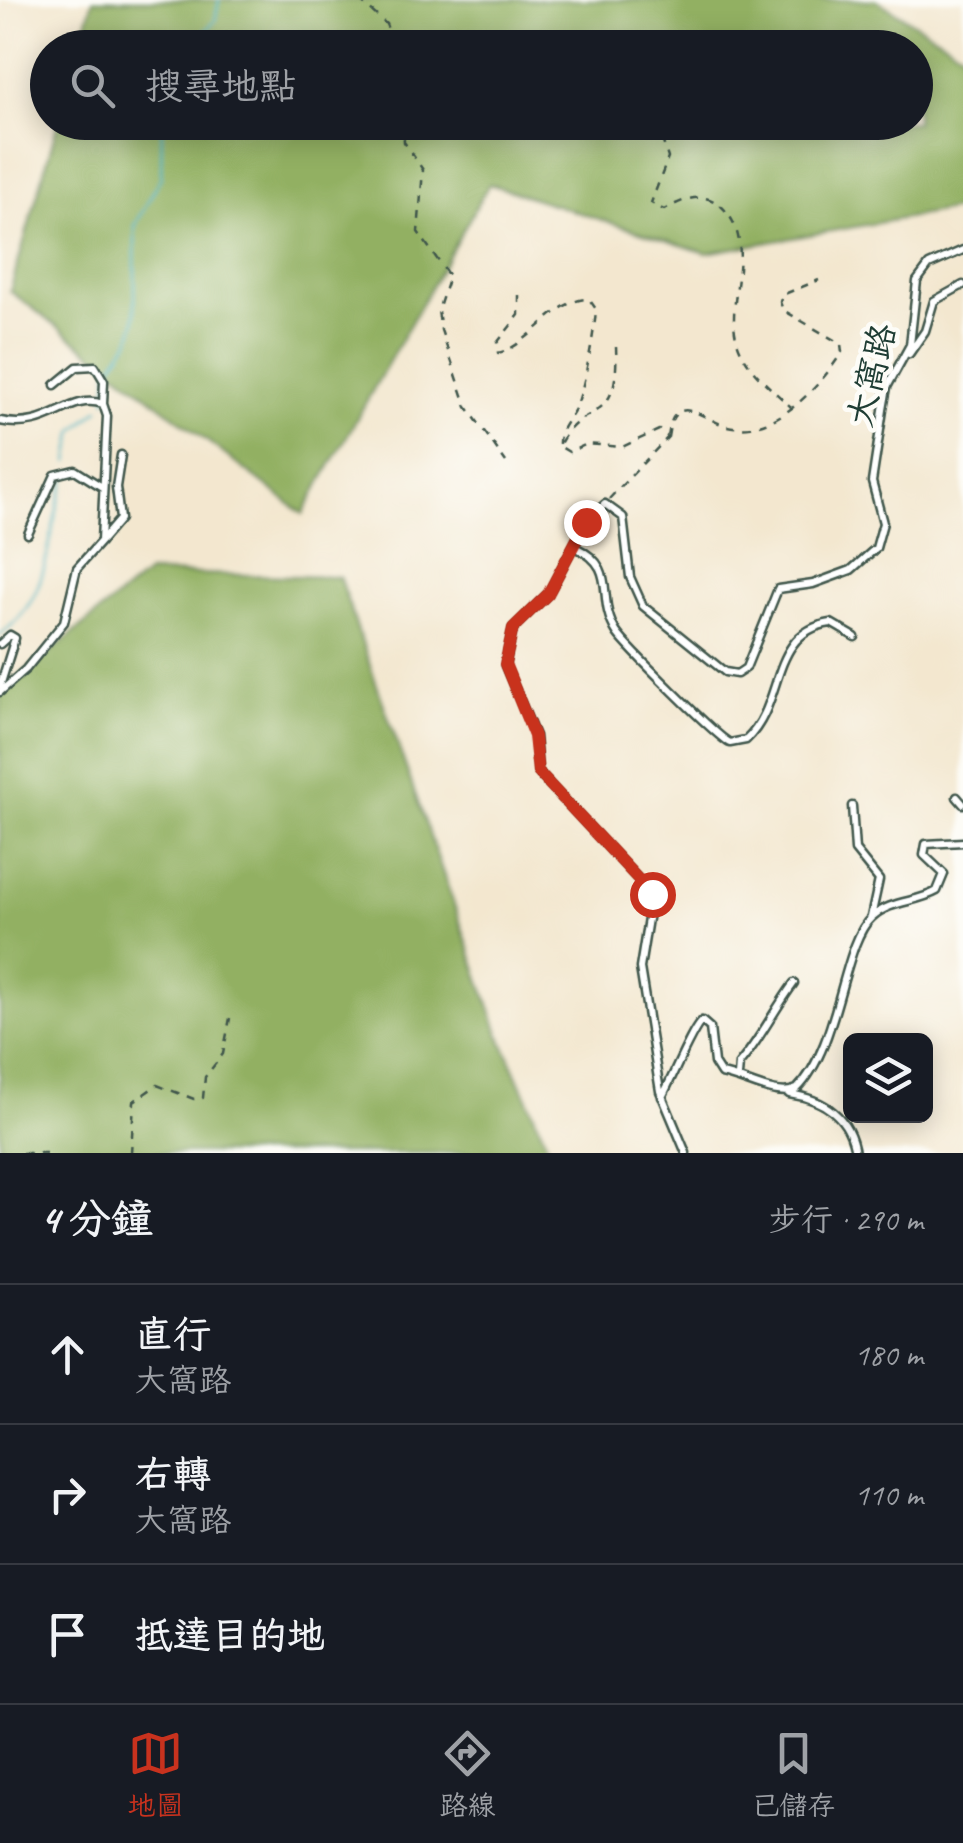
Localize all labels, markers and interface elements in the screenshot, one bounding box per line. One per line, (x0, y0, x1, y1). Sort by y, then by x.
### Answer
search box (30, 30, 933, 140)
icon: search (65, 58, 120, 113)
text: 搜尋地點 (145, 63, 297, 110)
street label: 大窩路 (837, 319, 906, 432)
route end (564, 500, 610, 546)
route start (630, 872, 676, 918)
map controls (843, 1033, 933, 1123)
button: layers (843, 1033, 933, 1123)
text: 4 分鐘 (40, 1193, 153, 1246)
text: 步行 · 290 m (769, 1199, 923, 1240)
text: 直行 (135, 1311, 211, 1358)
icon: ahead (40, 1327, 95, 1382)
text: 180 m (854, 1334, 923, 1375)
text: 大窩路 (135, 1360, 231, 1401)
text: 右轉 (135, 1451, 211, 1498)
icon: right (40, 1467, 95, 1522)
text: 110 m (854, 1474, 923, 1515)
text: 大窩路 (135, 1500, 231, 1541)
icon: arrive (40, 1607, 95, 1662)
text: 抵達目的地 (135, 1612, 325, 1659)
tab: 地圖 (128, 1726, 184, 1823)
tab: 路線 (439, 1726, 495, 1823)
tab: 已儲存 (751, 1726, 835, 1823)

